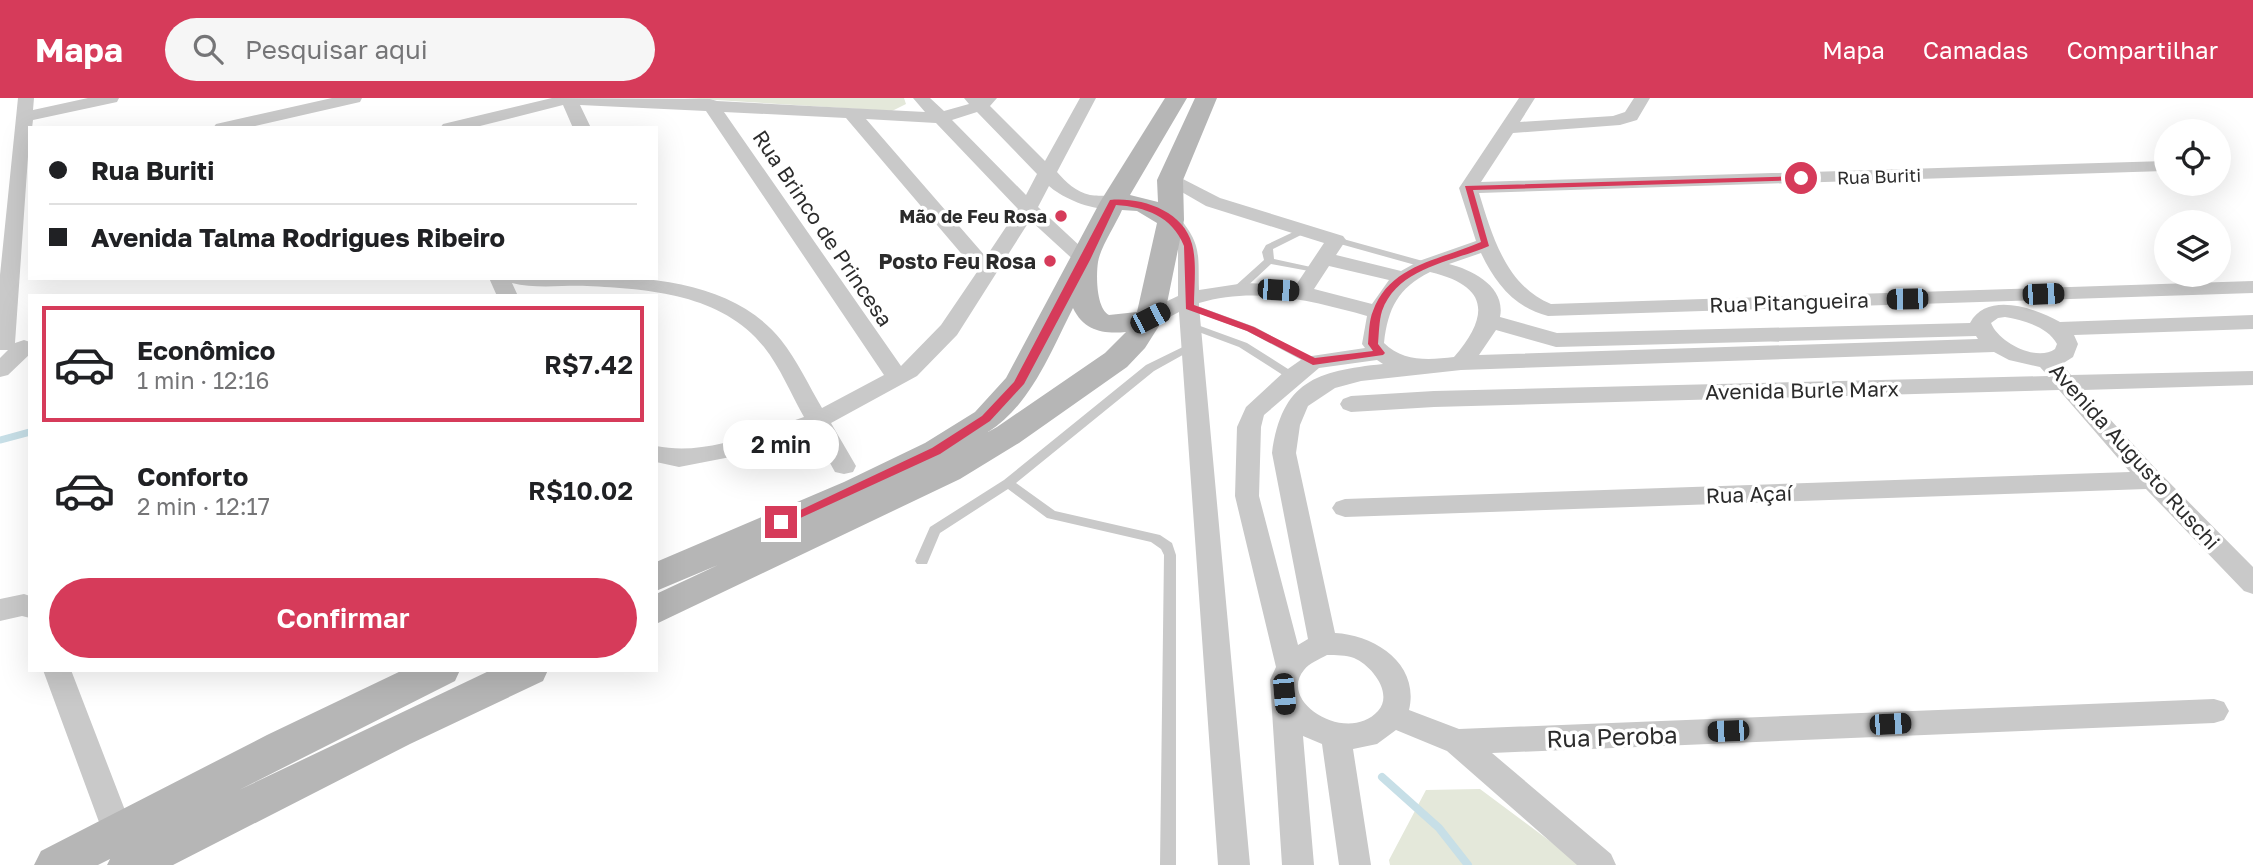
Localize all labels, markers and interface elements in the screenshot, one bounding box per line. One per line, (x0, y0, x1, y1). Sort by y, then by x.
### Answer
search box (165, 18, 655, 81)
text: Mapa (35, 30, 123, 69)
icon: search (189, 30, 227, 68)
text: Pesquisar aqui (245, 34, 428, 65)
text: Mapa (1822, 35, 1885, 64)
text: Camadas (1923, 35, 2028, 64)
text: Compartilhar (2066, 35, 2218, 64)
map controls (2154, 119, 2231, 287)
button: locate (2154, 119, 2231, 196)
street label: Rua Brinco de Princesa (748, 125, 898, 331)
text: Rua Buriti (91, 155, 214, 186)
route start (1785, 162, 1817, 194)
street label: Rua Buriti (1837, 164, 1921, 188)
place label: Mão de Feu Rosa (899, 205, 1047, 227)
marker: Mão de Feu Rosa (1053, 208, 1069, 224)
button: layers (2154, 210, 2231, 287)
text: Avenida Talma Rodrigues Ribeiro (91, 222, 505, 253)
place label: Posto Feu Rosa (878, 248, 1036, 274)
marker: Posto Feu Rosa (1042, 253, 1058, 269)
car (1257, 278, 1300, 302)
car (2022, 283, 2065, 305)
street label: Rua Pitangueira (1709, 286, 1869, 318)
car (1886, 288, 1929, 310)
car (1127, 299, 1174, 337)
icon: car (53, 333, 116, 396)
text: Econômico (137, 335, 275, 366)
text: R$7.42 (544, 349, 633, 380)
street label: Avenida Augusto Ruschi (2044, 357, 2226, 555)
text: 1 min · 12:16 (137, 366, 269, 394)
street label: Avenida Burle Marx (1705, 375, 1900, 405)
callout: 2 min (723, 420, 839, 470)
text: 2 min (751, 430, 811, 458)
icon: car (53, 459, 116, 522)
text: Conforto (137, 461, 248, 492)
text: R$10.02 (528, 475, 633, 506)
street label: Rua Açaí (1705, 479, 1794, 509)
text: 2 min · 12:17 (137, 492, 270, 520)
route end (765, 506, 797, 538)
button: Confirmar (49, 578, 637, 658)
car (1272, 672, 1297, 716)
car (1869, 712, 1912, 736)
street label: Rua Peroba (1546, 719, 1678, 753)
car (1707, 720, 1750, 742)

